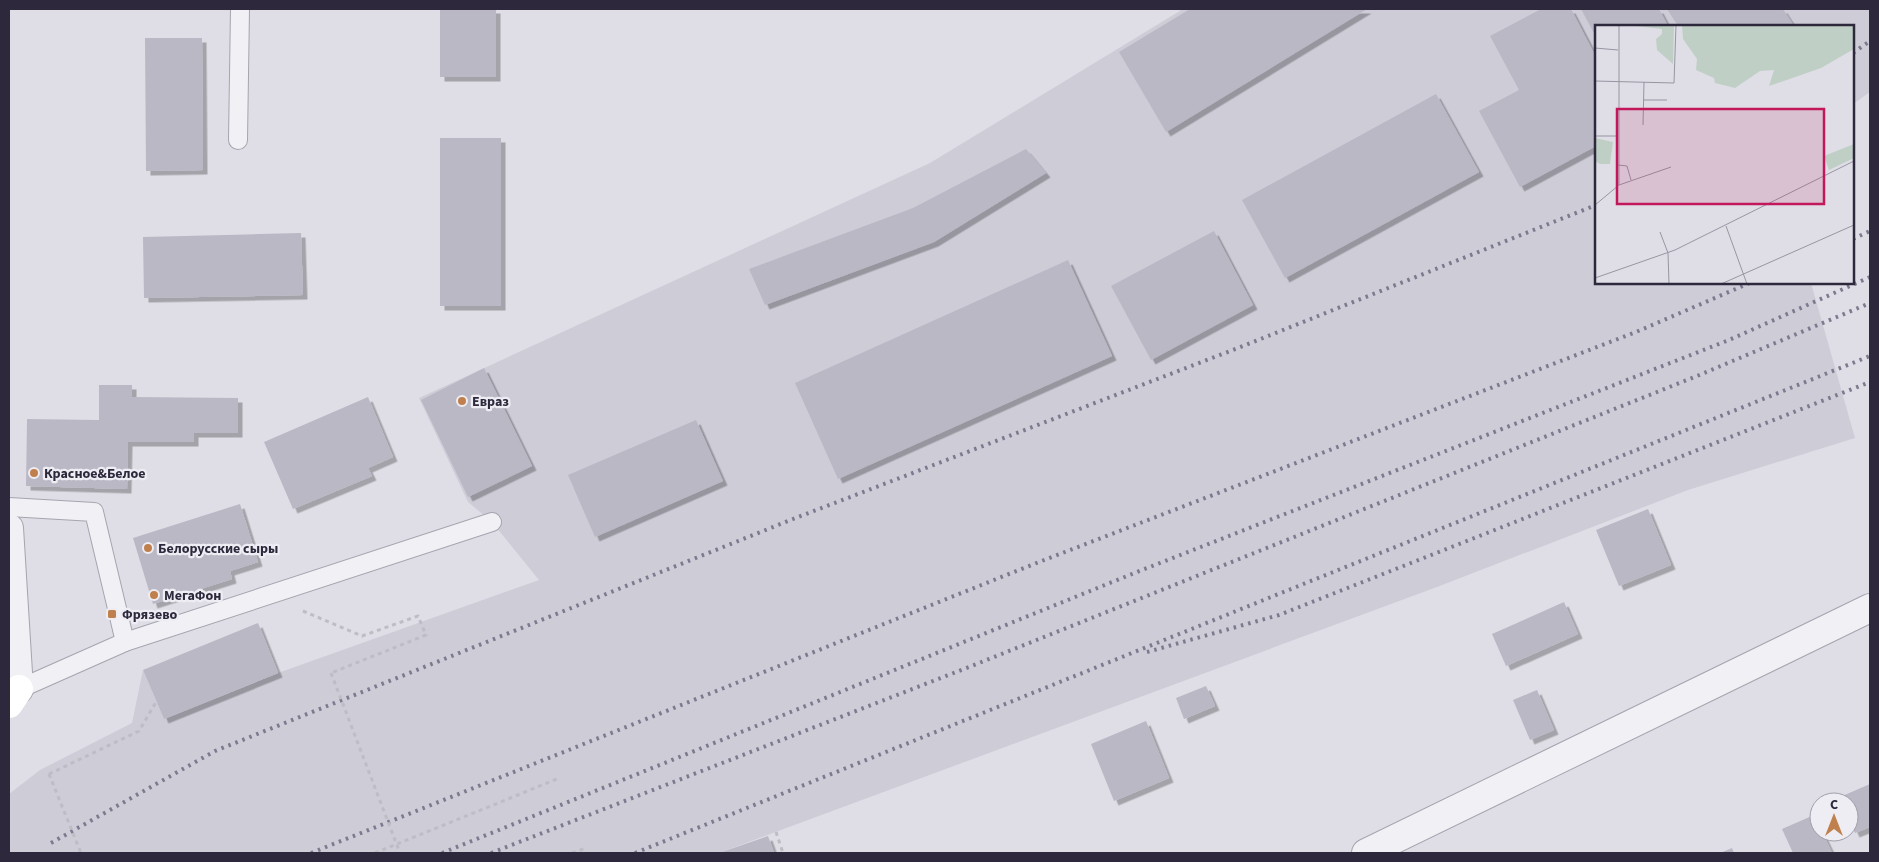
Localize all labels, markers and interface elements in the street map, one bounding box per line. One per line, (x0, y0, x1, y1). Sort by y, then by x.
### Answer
inset map (1595, 25, 1854, 284)
place label: Евраз (472, 392, 509, 412)
marker: Евраз (456, 395, 468, 407)
place label: Красное&Белое (44, 464, 146, 484)
marker: Красное&Белое (28, 467, 40, 479)
place label: Белорусские сыры (158, 539, 278, 559)
marker: Белорусские сыры (142, 542, 154, 554)
place label: МегаФон (164, 586, 221, 606)
marker: МегаФон (148, 589, 160, 601)
place label: Фрязево (122, 605, 178, 625)
marker: Фрязево (106, 608, 118, 620)
north arrow (1809, 792, 1859, 842)
text: С (1830, 795, 1838, 815)

